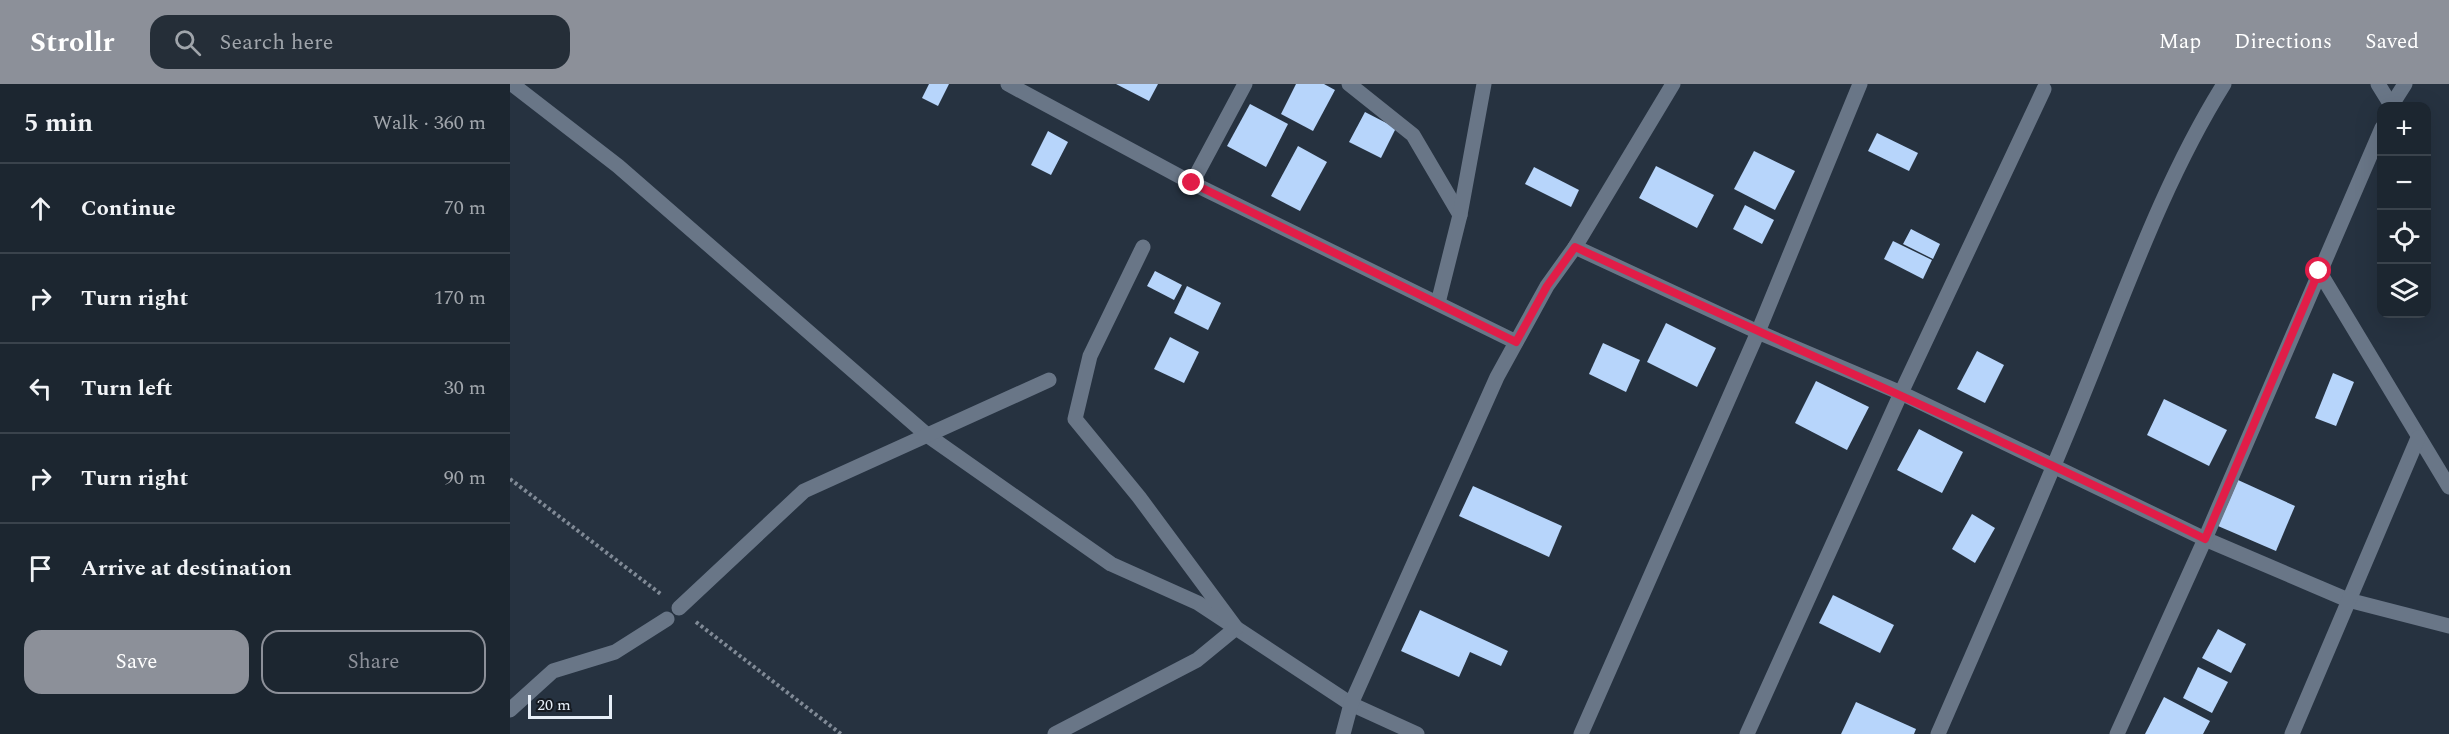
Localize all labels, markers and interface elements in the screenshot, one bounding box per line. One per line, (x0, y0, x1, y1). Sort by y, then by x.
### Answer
search box (150, 15, 570, 69)
text: Strollr (30, 21, 114, 64)
icon: search (171, 26, 204, 59)
text: Search here (219, 26, 333, 59)
text: Map (2159, 26, 2201, 58)
text: Directions (2234, 26, 2332, 58)
text: Saved (2365, 26, 2419, 58)
map controls (2377, 102, 2431, 318)
button: + (2377, 102, 2431, 156)
text: 5 min (24, 103, 93, 143)
text: Walk · 360 m (373, 108, 486, 138)
button: − (2377, 156, 2431, 210)
route end (1178, 169, 1204, 195)
icon: ahead (24, 192, 57, 225)
text: Continue (81, 192, 176, 225)
text: 70 m (444, 193, 486, 223)
button: locate (2377, 210, 2431, 264)
route start (2305, 257, 2331, 283)
button: layers (2377, 264, 2431, 318)
icon: right (24, 282, 57, 315)
text: Turn right (81, 282, 188, 315)
text: 170 m (434, 283, 486, 313)
icon: left (24, 372, 57, 405)
text: Turn left (81, 372, 173, 405)
text: 30 m (444, 373, 486, 403)
icon: right (24, 462, 57, 495)
text: Turn right (81, 462, 188, 495)
text: 90 m (444, 463, 486, 493)
icon: arrive (24, 552, 57, 585)
text: Arrive at destination (81, 552, 292, 585)
button: Save (24, 630, 249, 694)
button: Share (261, 630, 486, 694)
scale bar (528, 692, 612, 720)
text: 20 m (537, 693, 571, 717)

